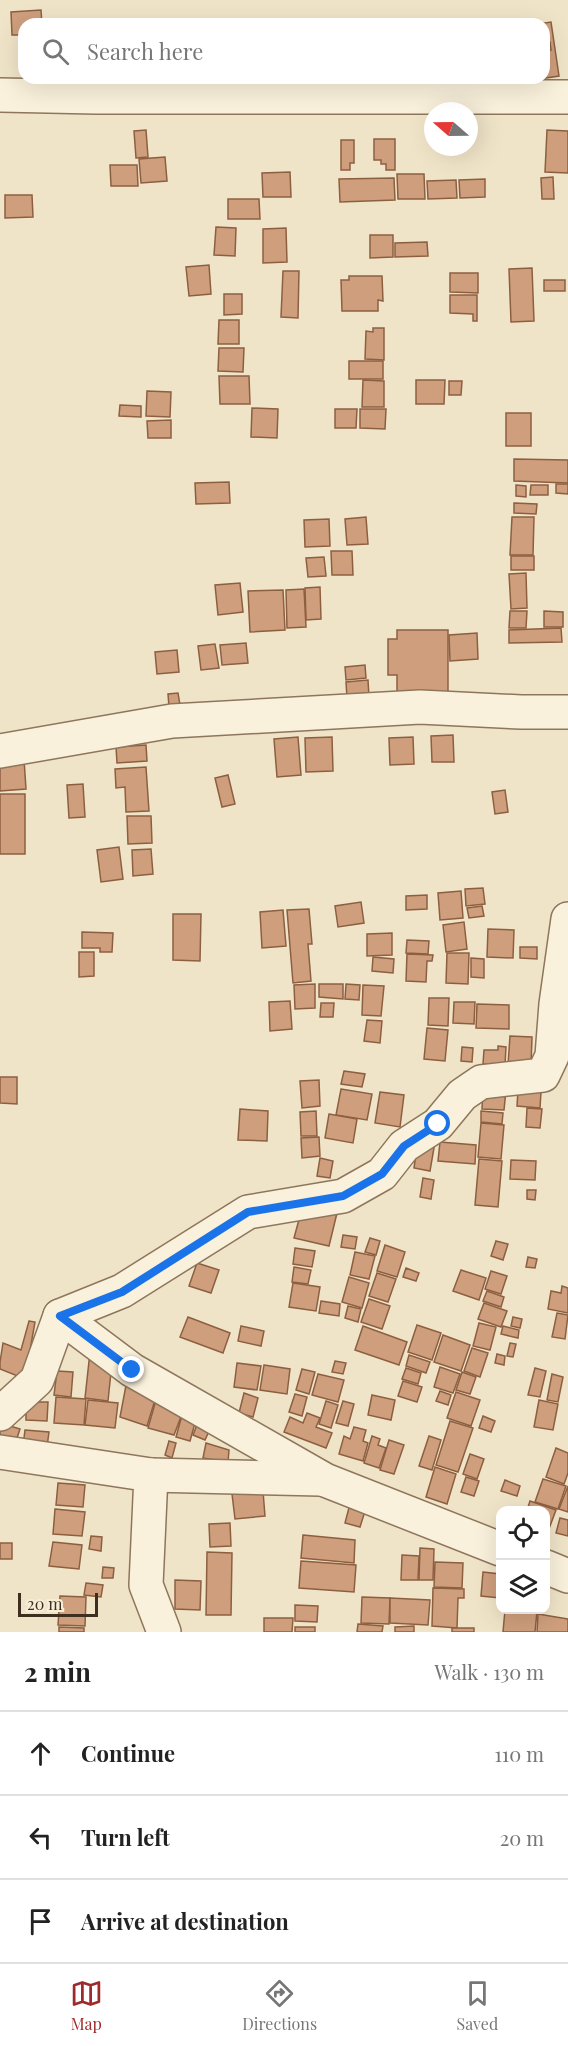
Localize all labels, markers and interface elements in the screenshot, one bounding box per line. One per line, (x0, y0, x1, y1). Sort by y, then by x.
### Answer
search box (18, 18, 550, 84)
icon: search (39, 35, 72, 68)
text: Search here (87, 36, 203, 66)
north arrow (424, 102, 478, 156)
route start (424, 1110, 450, 1136)
route end (118, 1356, 144, 1382)
map controls (496, 1506, 550, 1614)
button: locate (496, 1506, 550, 1560)
button: layers (496, 1560, 550, 1614)
scale bar (18, 1590, 98, 1618)
text: 20 m (27, 1593, 62, 1614)
text: 2 min (24, 1654, 91, 1689)
text: Walk · 130 m (434, 1658, 544, 1685)
icon: ahead (24, 1737, 57, 1770)
text: Continue (81, 1738, 175, 1768)
text: 110 m (494, 1740, 544, 1767)
icon: left (24, 1821, 57, 1854)
text: Turn left (81, 1822, 170, 1852)
text: 20 m (500, 1824, 544, 1851)
icon: arrive (24, 1905, 57, 1938)
text: Arrive at destination (81, 1906, 289, 1936)
tab: Map (70, 1977, 103, 2034)
tab: Directions (242, 1977, 317, 2034)
tab: Saved (457, 1977, 498, 2034)

